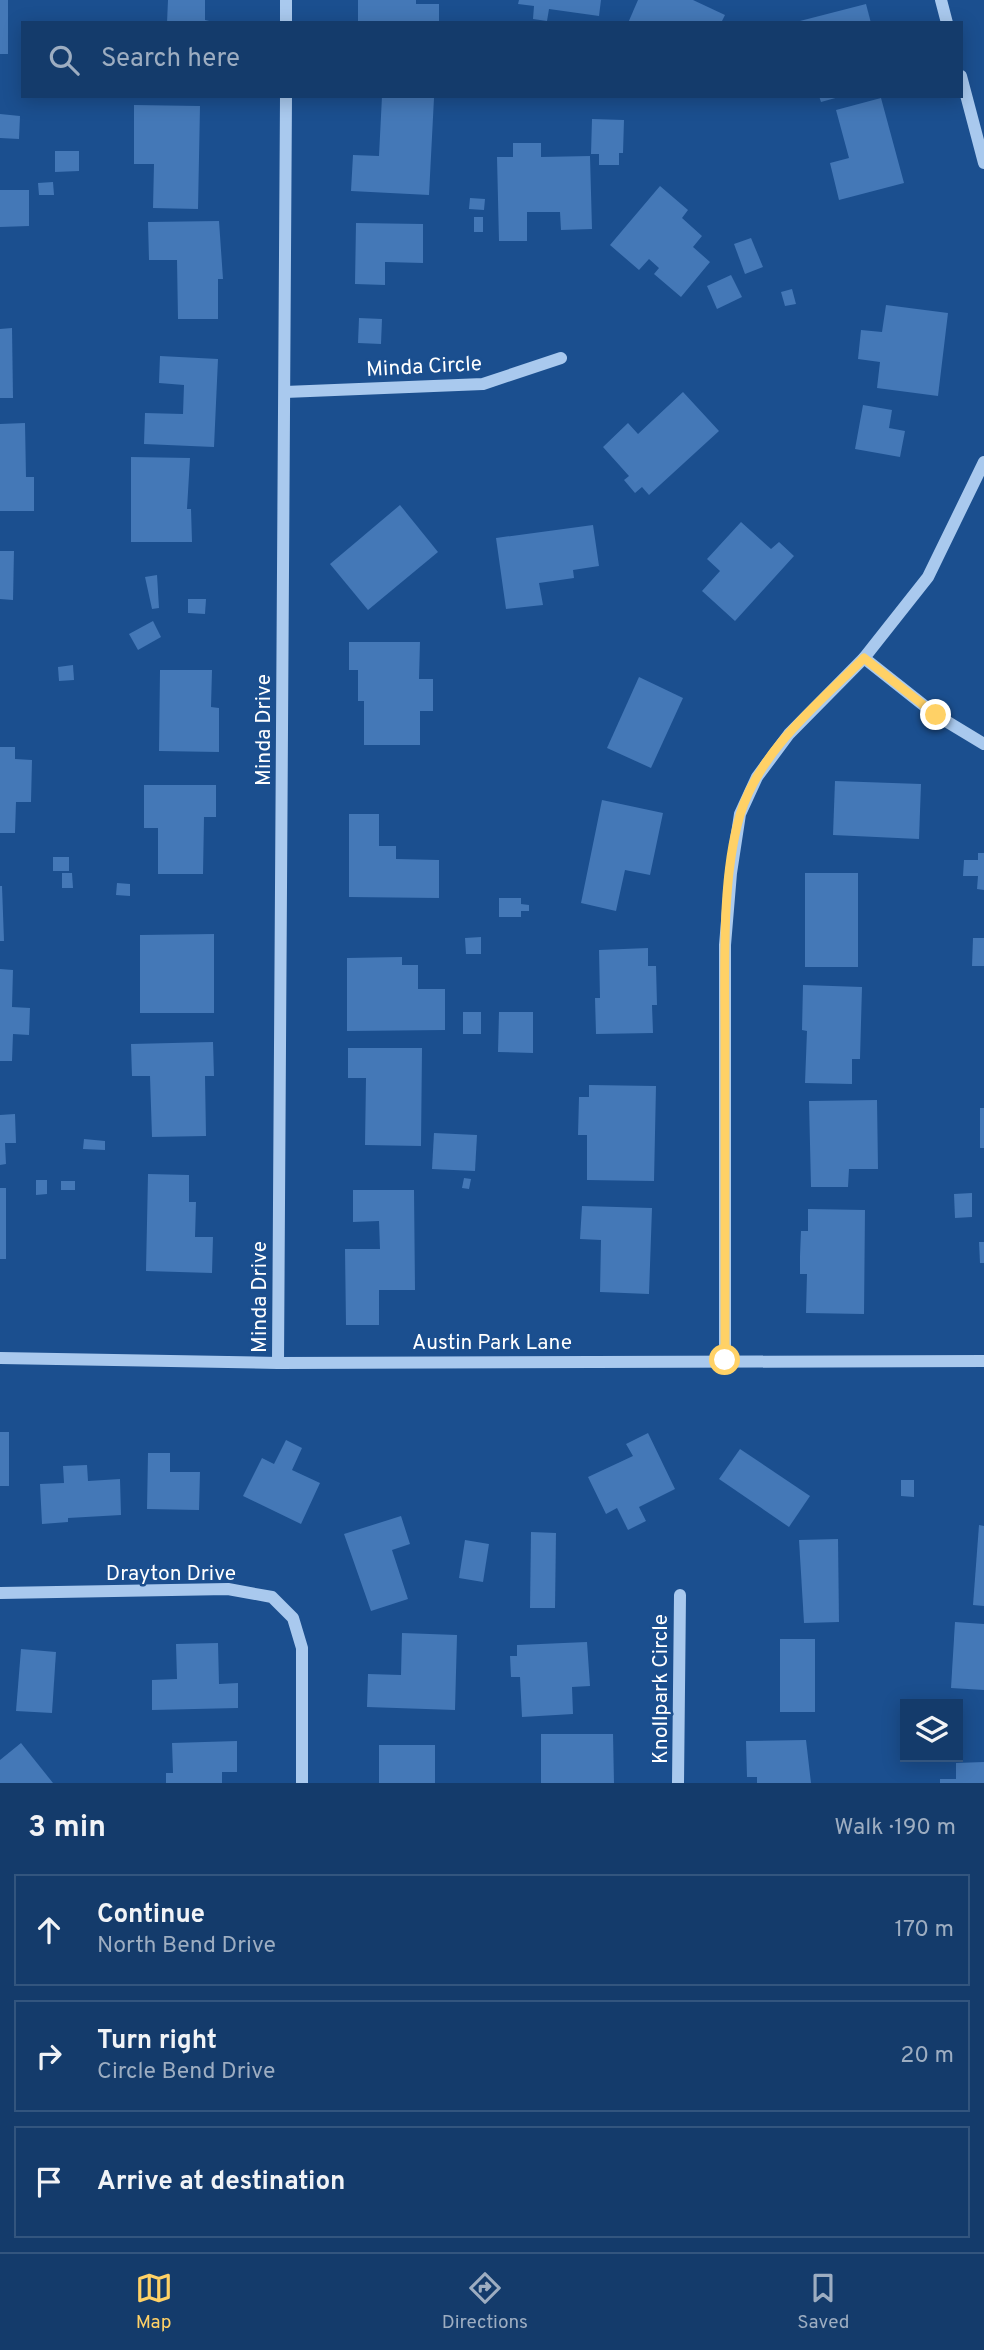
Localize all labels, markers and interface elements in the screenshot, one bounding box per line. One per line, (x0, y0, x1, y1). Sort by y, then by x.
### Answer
search box (21, 21, 963, 98)
icon: search (45, 41, 83, 79)
text: Search here (101, 43, 240, 76)
street label: Minda Circle (365, 351, 483, 384)
street label: Minda Drive (251, 674, 278, 786)
route end (920, 699, 951, 730)
street label: Minda Drive (247, 1241, 274, 1353)
street label: Austin Park Lane (412, 1330, 572, 1357)
route start (709, 1344, 740, 1375)
street label: Drayton Drive (106, 1561, 236, 1588)
street label: Knollpark Circle (648, 1614, 675, 1764)
map controls (900, 1699, 963, 1762)
button: layers (900, 1699, 963, 1762)
text: 3 min (28, 1810, 106, 1847)
text: Walk · 190 m (834, 1814, 956, 1843)
text: Continue (97, 1899, 205, 1932)
icon: ahead (30, 1911, 68, 1949)
text: 170 m (895, 1916, 954, 1945)
text: North Bend Drive (97, 1932, 276, 1961)
text: Turn right (97, 2025, 217, 2058)
icon: right (30, 2037, 68, 2075)
text: 20 m (900, 2042, 954, 2071)
text: Circle Bend Drive (97, 2058, 275, 2087)
icon: arrive (30, 2163, 68, 2201)
text: Arrive at destination (97, 2166, 345, 2199)
tab: Map (135, 2269, 173, 2335)
tab: Directions (442, 2269, 528, 2335)
tab: Saved (797, 2269, 849, 2335)

